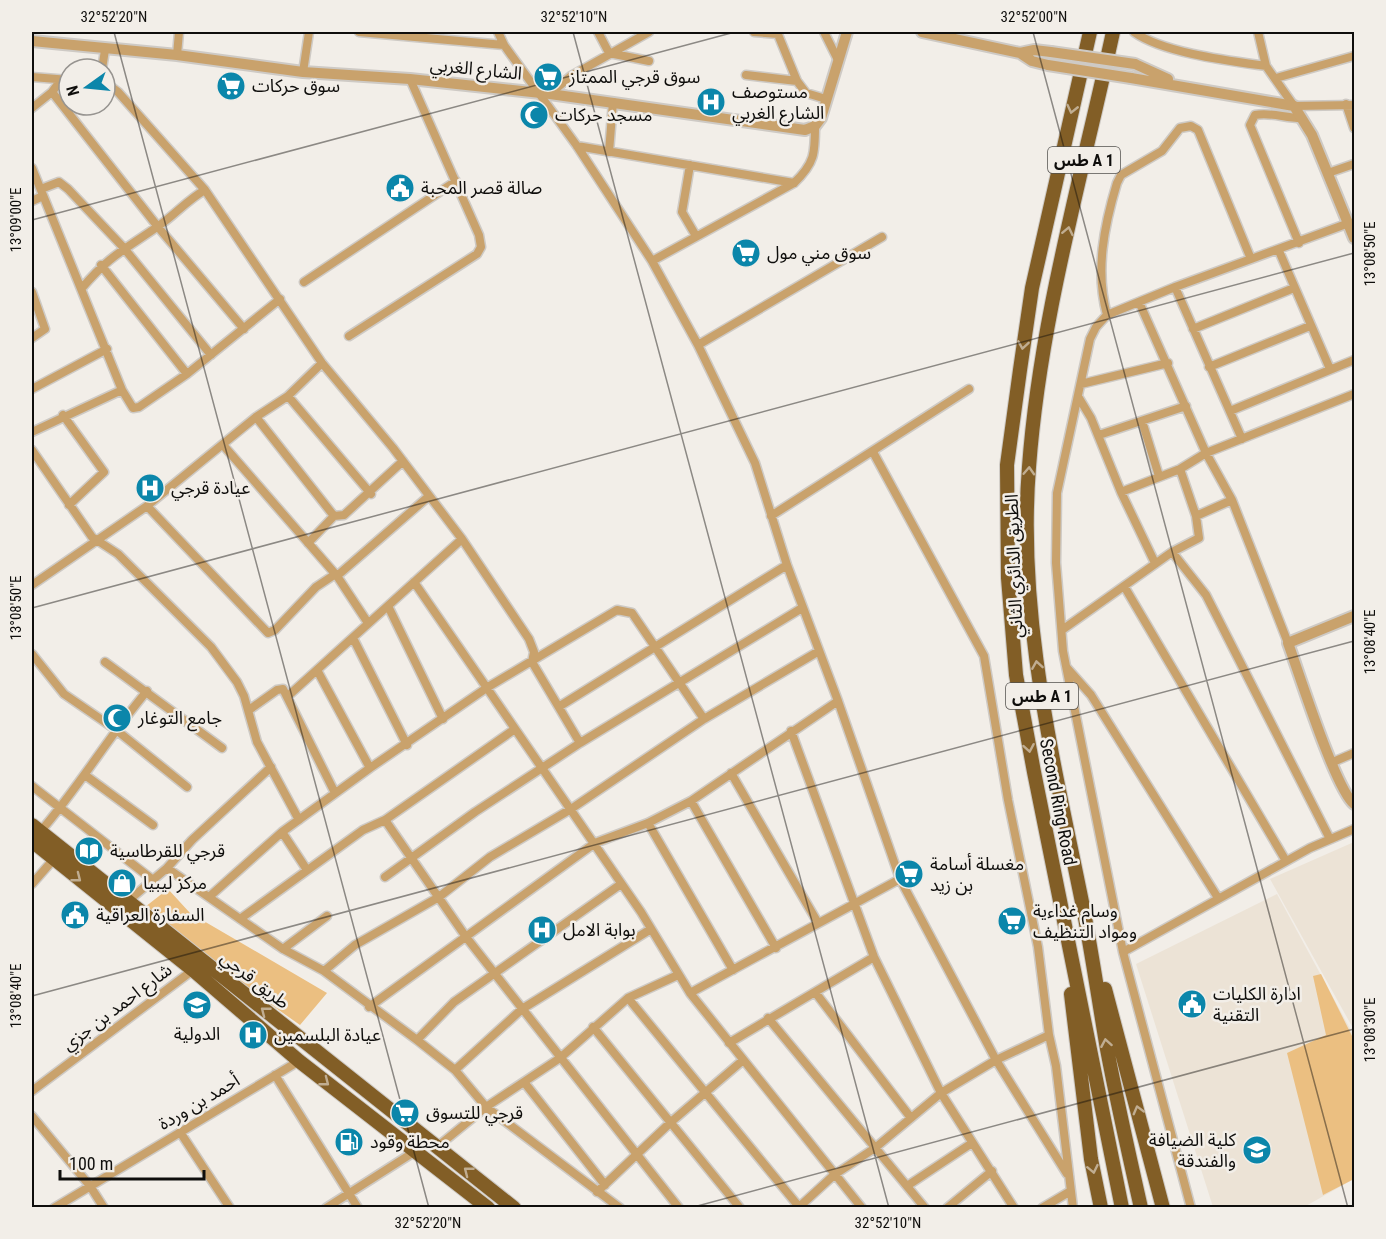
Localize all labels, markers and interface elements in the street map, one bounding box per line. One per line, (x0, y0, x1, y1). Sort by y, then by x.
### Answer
text: 32°52'20"N (81, 8, 147, 26)
text: 32°52'10"N (541, 8, 607, 26)
text: 32°52'00"N (1001, 8, 1067, 26)
street label: الشارع الغربي (429, 53, 523, 88)
north arrow (57, 57, 117, 117)
supermarket icon: سوق قرجي الممتاز (532, 61, 564, 93)
place label: سوق قرجي الممتاز (568, 66, 700, 90)
supermarket icon: سوق حركات (215, 70, 247, 102)
place label: سوق حركات (252, 75, 340, 97)
place label: مستوصف الشارع الغربي (732, 81, 824, 127)
text: N (63, 84, 83, 98)
hospital icon: مستوصف الشارع الغربي (695, 86, 727, 118)
mosque icon: مسجد حركات (518, 99, 550, 131)
place label: مسجد حركات (555, 104, 652, 126)
one-way arrow (1066, 104, 1079, 114)
road number: طس A 1 (1048, 147, 1120, 173)
public building icon: صالة قصر المحبة (384, 172, 416, 204)
place label: صالة قصر المحبة (421, 177, 542, 199)
text: 13°09'00"E (7, 188, 25, 252)
text: 13°08'50"E (1361, 222, 1379, 286)
one-way arrow (1061, 226, 1074, 236)
supermarket icon: سوق مني مول (730, 237, 762, 269)
place label: سوق مني مول (767, 242, 871, 266)
one-way arrow (1018, 341, 1030, 350)
one-way arrow (1023, 466, 1036, 475)
hospital icon: عيادة قرجي (134, 472, 166, 504)
place label: عيادة قرجي (171, 477, 250, 501)
street label: الطريق الدائري الثاني (1000, 494, 1030, 638)
text: 13°08'50"E (7, 576, 25, 640)
text: 13°08'40"E (1361, 610, 1379, 674)
one-way arrow (1032, 661, 1044, 670)
road number: طس A 1 (1006, 683, 1078, 709)
mosque icon: جامع التوغار (101, 702, 133, 734)
place label: جامع التوغار (137, 707, 222, 732)
street label: Second Ring Road (1036, 737, 1081, 867)
one-way arrow (1023, 743, 1035, 752)
library icon: قرجي للقرطاسية (73, 835, 105, 867)
place label: قرجي للقرطاسية (110, 840, 225, 864)
place label: مغسلة أسامة بن زيد (930, 853, 1024, 896)
supermarket icon: مغسلة أسامة بن زيد (893, 858, 925, 890)
shop icon: مركز ليبيا (106, 867, 138, 899)
one-way arrow (70, 871, 81, 882)
place label: مركز ليبيا (143, 872, 207, 894)
public building icon: السفارة العراقية (59, 899, 91, 931)
place label: وسام غداءية ومواد التنظيف (1033, 900, 1137, 943)
place label: السفارة العراقية (96, 904, 205, 926)
supermarket icon: وسام غداءية ومواد التنظيف (996, 905, 1028, 937)
hospital icon: بوابة الامل (526, 914, 558, 946)
place label: بوابة الامل (563, 919, 636, 941)
street label: طريق قرجي (215, 946, 294, 1015)
street label: شارع احمد بن جزي (58, 959, 178, 1058)
text: 13°08'40"E (7, 964, 25, 1028)
place label: ادارة الكليات التقنية (1213, 983, 1301, 1025)
public building icon: ادارة الكليات التقنية (1176, 988, 1208, 1020)
school or university icon: الدولية (181, 989, 213, 1021)
text: 13°08'30"E (1361, 998, 1379, 1062)
one-way arrow (261, 1008, 272, 1019)
hospital icon: عيادة البلسمين (237, 1019, 269, 1051)
place label: الدولية (174, 1023, 220, 1044)
place label: عيادة البلسمين (274, 1024, 381, 1046)
one-way arrow (1101, 1038, 1113, 1048)
street label: أحمد بن وردة (154, 1069, 244, 1135)
one-way arrow (318, 1074, 329, 1085)
supermarket icon: قرجي للتسوق (389, 1097, 421, 1129)
place label: قرجي للتسوق (426, 1102, 523, 1126)
one-way arrow (1133, 1105, 1145, 1116)
fuel station icon: محطة وقود (333, 1126, 365, 1158)
place label: كلية الضيافة والفندقة (1149, 1129, 1237, 1171)
place label: محطة وقود (370, 1131, 450, 1153)
school or university icon: كلية الضيافة والفندقة (1241, 1134, 1273, 1166)
scale bar (60, 1143, 204, 1181)
text: 100 m (69, 1153, 113, 1174)
one-way arrow (1086, 1164, 1099, 1174)
one-way arrow (463, 1168, 474, 1179)
text: 32°52'20"N (395, 1214, 461, 1232)
text: 32°52'10"N (855, 1214, 921, 1232)

